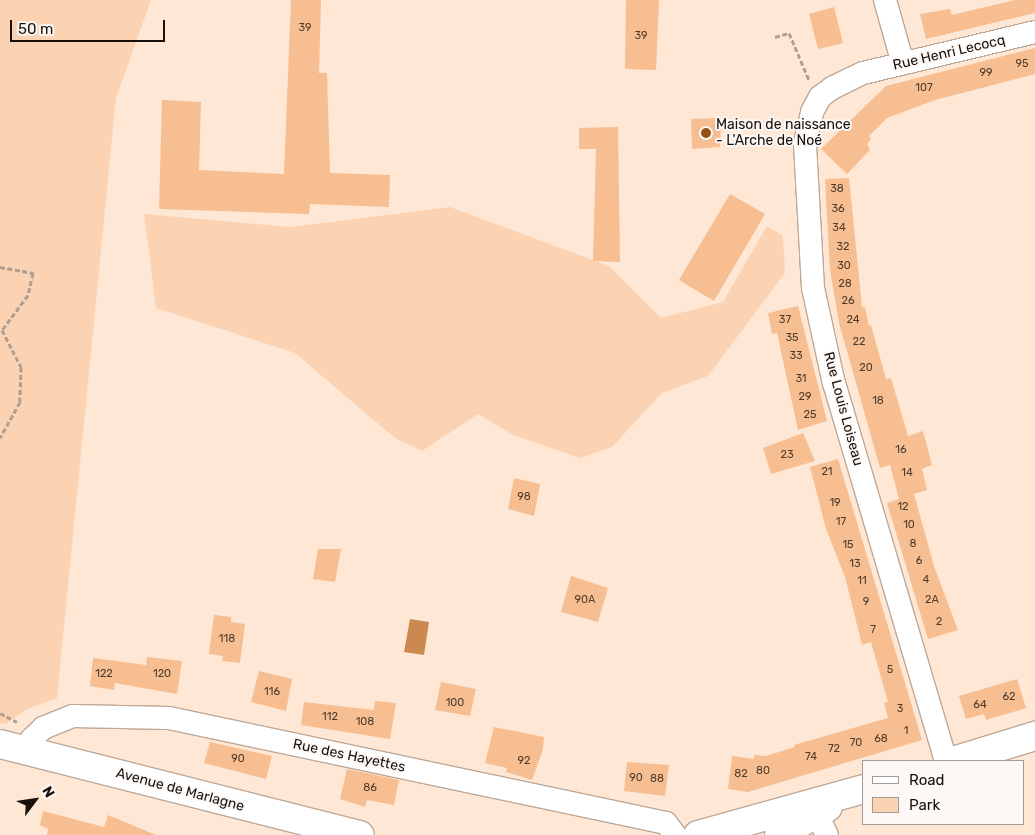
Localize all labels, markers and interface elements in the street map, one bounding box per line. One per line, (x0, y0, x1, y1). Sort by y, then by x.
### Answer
scale bar (12, 10, 168, 42)
text: 50 m (18, 20, 53, 38)
house number: 39 (298, 21, 312, 35)
house number: 39 (634, 29, 648, 43)
street label: Rue Henri Lecocq (891, 32, 1007, 74)
house number: 95 (1015, 57, 1029, 71)
house number: 99 (979, 66, 993, 80)
house number: 107 (915, 81, 933, 95)
place label: Maison de naissance - L'Arche de Noé (716, 117, 851, 150)
marker: Maison de naissance - L'Arche de Noé (700, 127, 712, 139)
house number: 38 (830, 182, 844, 196)
house number: 36 (831, 202, 845, 216)
house number: 34 (832, 221, 846, 235)
house number: 32 (836, 240, 850, 254)
house number: 30 (837, 259, 851, 273)
house number: 28 (838, 277, 852, 291)
house number: 26 (841, 294, 855, 308)
house number: 37 (779, 313, 791, 327)
house number: 24 (846, 313, 860, 327)
house number: 35 (785, 331, 799, 345)
house number: 22 (853, 335, 865, 349)
house number: 33 (789, 349, 803, 363)
street label: Rue Louis Loiseau (820, 350, 866, 468)
house number: 20 (859, 361, 873, 375)
house number: 31 (795, 372, 807, 386)
house number: 29 (799, 390, 811, 404)
house number: 18 (872, 394, 884, 408)
house number: 25 (804, 408, 816, 422)
house number: 16 (895, 443, 907, 457)
house number: 23 (780, 448, 794, 462)
house number: 21 (821, 465, 833, 479)
house number: 14 (901, 466, 913, 480)
house number: 98 (517, 490, 531, 504)
house number: 19 (829, 496, 841, 510)
house number: 12 (897, 500, 909, 514)
house number: 17 (836, 515, 846, 529)
house number: 10 (903, 518, 915, 532)
house number: 8 (910, 537, 916, 551)
house number: 15 (842, 538, 854, 552)
house number: 6 (916, 554, 922, 568)
house number: 13 (849, 557, 861, 571)
house number: 4 (923, 573, 929, 587)
house number: 11 (857, 574, 867, 588)
house number: 90A (575, 593, 595, 607)
house number: 2A (925, 593, 939, 607)
house number: 9 (863, 595, 869, 609)
house number: 2 (936, 615, 942, 629)
house number: 7 (870, 623, 876, 637)
house number: 118 (219, 632, 235, 646)
house number: 5 (887, 663, 893, 677)
house number: 122 (95, 667, 113, 681)
house number: 120 (153, 667, 171, 681)
house number: 116 (264, 685, 280, 699)
house number: 62 (1002, 690, 1016, 704)
house number: 100 (446, 696, 464, 710)
house number: 64 (973, 698, 987, 712)
house number: 3 (897, 702, 903, 716)
house number: 112 (322, 710, 338, 724)
house number: 108 (356, 715, 374, 729)
house number: 1 (904, 724, 908, 738)
house number: 68 (874, 732, 888, 746)
street label: Rue des Hayettes (291, 736, 407, 776)
house number: 70 (850, 736, 862, 750)
house number: 72 (828, 742, 840, 756)
house number: 74 (805, 750, 817, 764)
house number: 90 (231, 752, 245, 766)
house number: 92 (518, 754, 530, 768)
legend (862, 760, 1025, 825)
house number: 80 (756, 764, 770, 778)
street label: Avenue de Marlagne (114, 765, 246, 815)
house number: 82 (734, 767, 748, 781)
house number: 90 (629, 771, 643, 785)
text: Road (909, 771, 945, 789)
house number: 88 (650, 772, 664, 786)
north arrow (10, 775, 60, 825)
house number: 86 (363, 781, 377, 795)
text: N (38, 783, 58, 801)
text: Park (909, 796, 940, 814)

